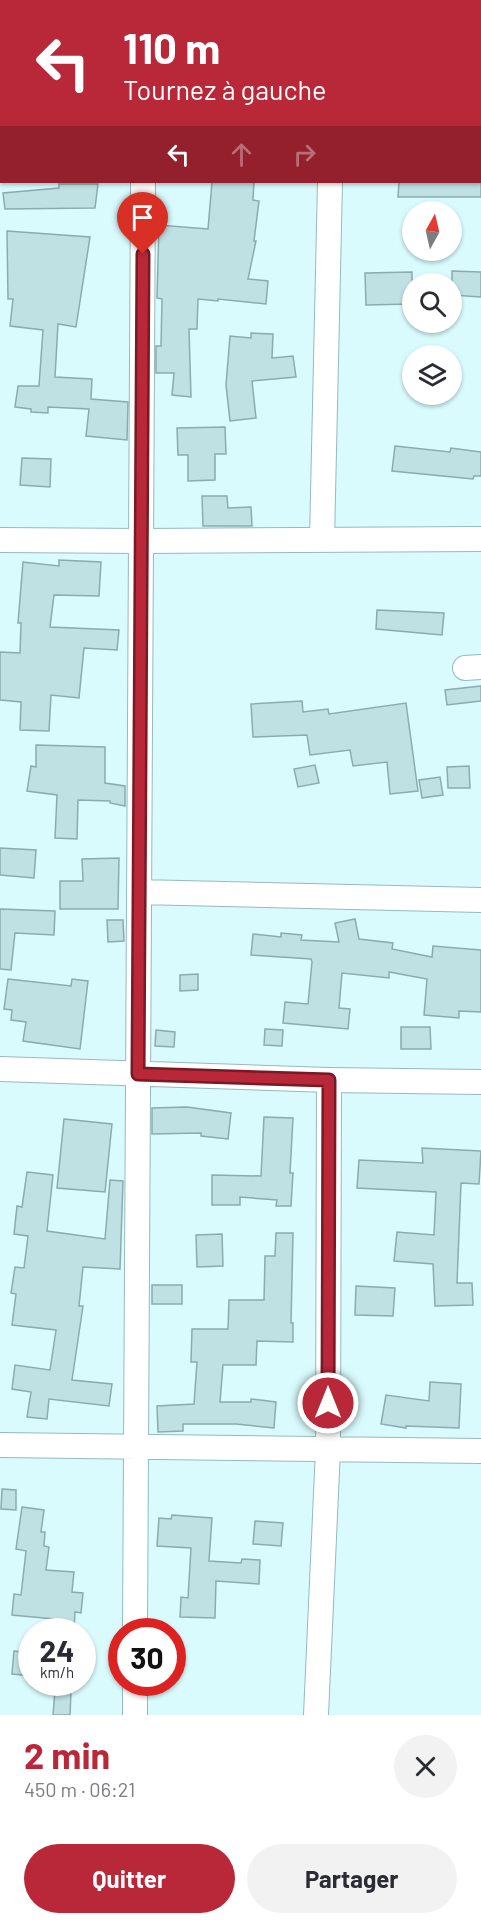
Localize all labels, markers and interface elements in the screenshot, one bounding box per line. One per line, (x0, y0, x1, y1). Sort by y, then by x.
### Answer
text: 110 m (123, 22, 220, 72)
icon: left (24, 24, 102, 102)
text: Tournez à gauche (123, 73, 326, 105)
icon: left (162, 138, 195, 171)
icon: ahead (225, 138, 258, 171)
icon: right (288, 138, 321, 171)
pin (117, 192, 168, 254)
icon: arrive (126, 201, 159, 234)
north arrow (402, 201, 462, 261)
map controls (402, 201, 462, 405)
button: search (402, 273, 462, 333)
button: layers (402, 345, 462, 405)
position arrow (296, 1371, 360, 1435)
speed limit sign: 30 (108, 1618, 186, 1696)
text: 24 (40, 1632, 74, 1668)
text: km/h (40, 1663, 74, 1681)
text: 2 min (24, 1733, 110, 1776)
button: close (394, 1735, 457, 1798)
text: 450 m · 06:21 (24, 1777, 135, 1801)
button: Quitter (24, 1844, 235, 1913)
button: Partager (247, 1844, 457, 1913)

